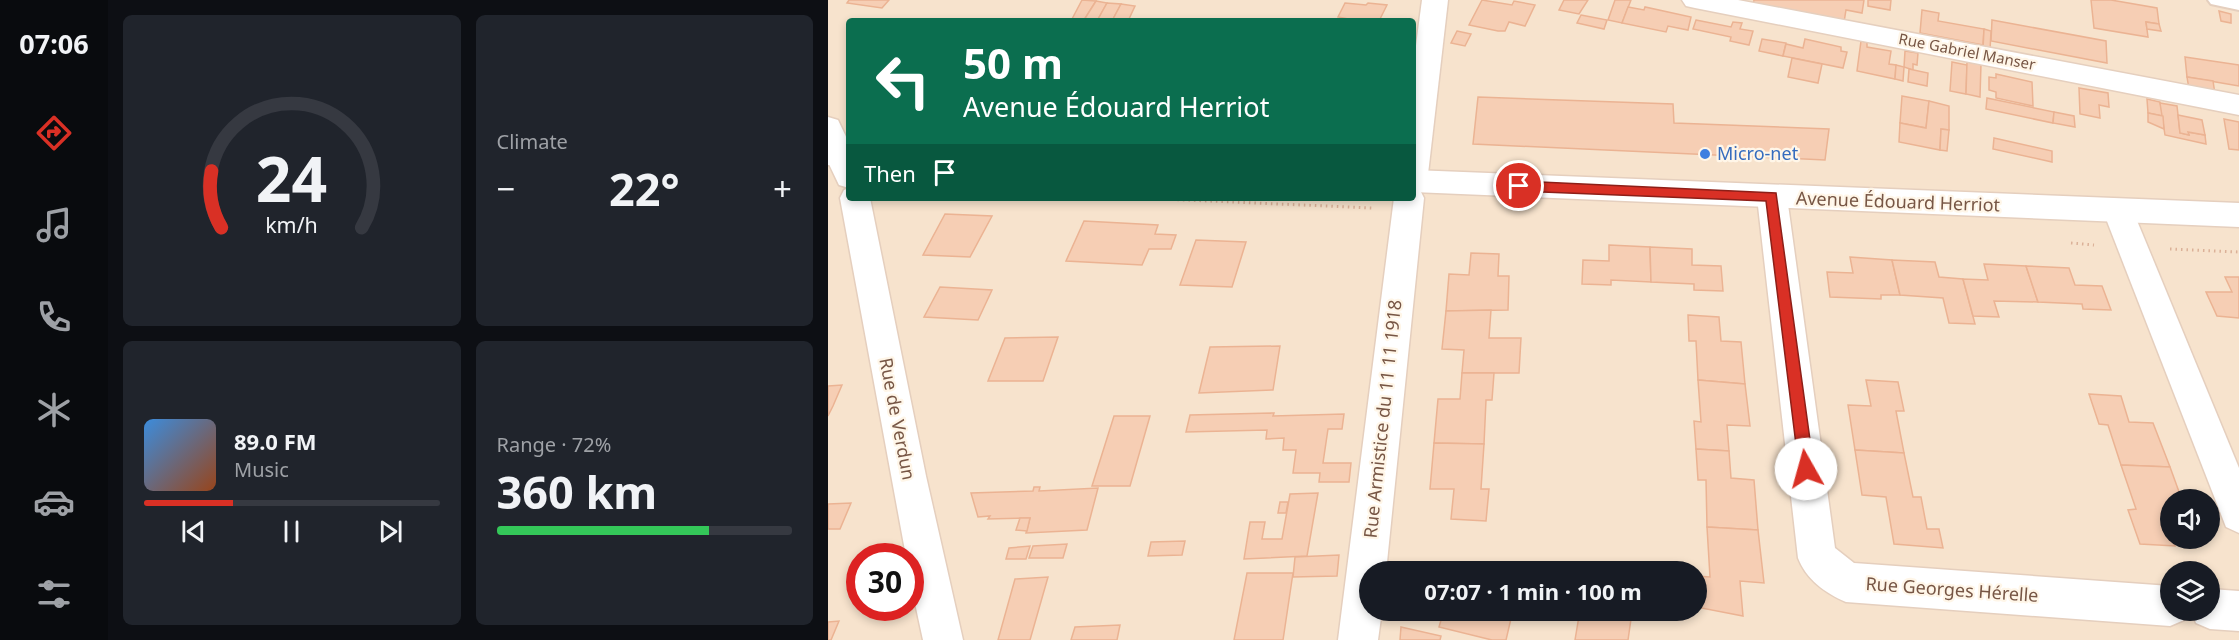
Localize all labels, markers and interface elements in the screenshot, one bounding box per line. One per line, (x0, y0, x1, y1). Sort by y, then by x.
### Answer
text: 07:06 (19, 25, 89, 62)
street label: Rue Gabriel Manser (1897, 28, 2037, 74)
text: 50 m (963, 34, 1063, 91)
icon: left (864, 42, 942, 120)
text: Avenue Édouard Herriot (963, 88, 1269, 125)
icon: directions (33, 112, 75, 154)
text: Climate (497, 128, 568, 155)
text: 24 (256, 135, 327, 220)
place label: Micro-net (1717, 141, 1799, 165)
marker: Micro-net (1698, 147, 1712, 161)
icon: arrive (928, 156, 961, 189)
text: 22° (609, 158, 680, 219)
text: Then (864, 158, 916, 188)
pin (1493, 160, 1544, 211)
text: − (497, 166, 515, 211)
text: + (773, 166, 792, 211)
icon: arrive (1502, 169, 1535, 202)
street label: Avenue Édouard Herriot (1796, 185, 2001, 217)
icon: music (33, 204, 75, 246)
text: km/h (265, 210, 318, 239)
icon: phone (33, 296, 75, 338)
street label: Rue Armistice du 11 11 1918 (1358, 299, 1406, 539)
street label: Rue de Verdun (874, 356, 922, 482)
icon: climate (33, 389, 75, 431)
text: 89.0 FM (234, 426, 316, 456)
text: Range · 72% (497, 431, 611, 458)
position arrow (1774, 437, 1838, 501)
text: Music (234, 456, 289, 483)
text: 360 km (497, 461, 657, 522)
icon: car (33, 481, 75, 523)
map controls (2160, 489, 2220, 621)
button: sound (2160, 489, 2220, 549)
icon: previous (177, 515, 210, 548)
icon: pause (275, 515, 308, 548)
icon: next (374, 515, 407, 548)
speed limit sign: 30 (846, 543, 924, 621)
button: layers (2160, 561, 2220, 621)
street label: Rue Georges Hérelle (1865, 571, 2039, 607)
icon: filters (33, 573, 75, 615)
text: 07:07 · 1 min · 100 m (1424, 576, 1642, 606)

